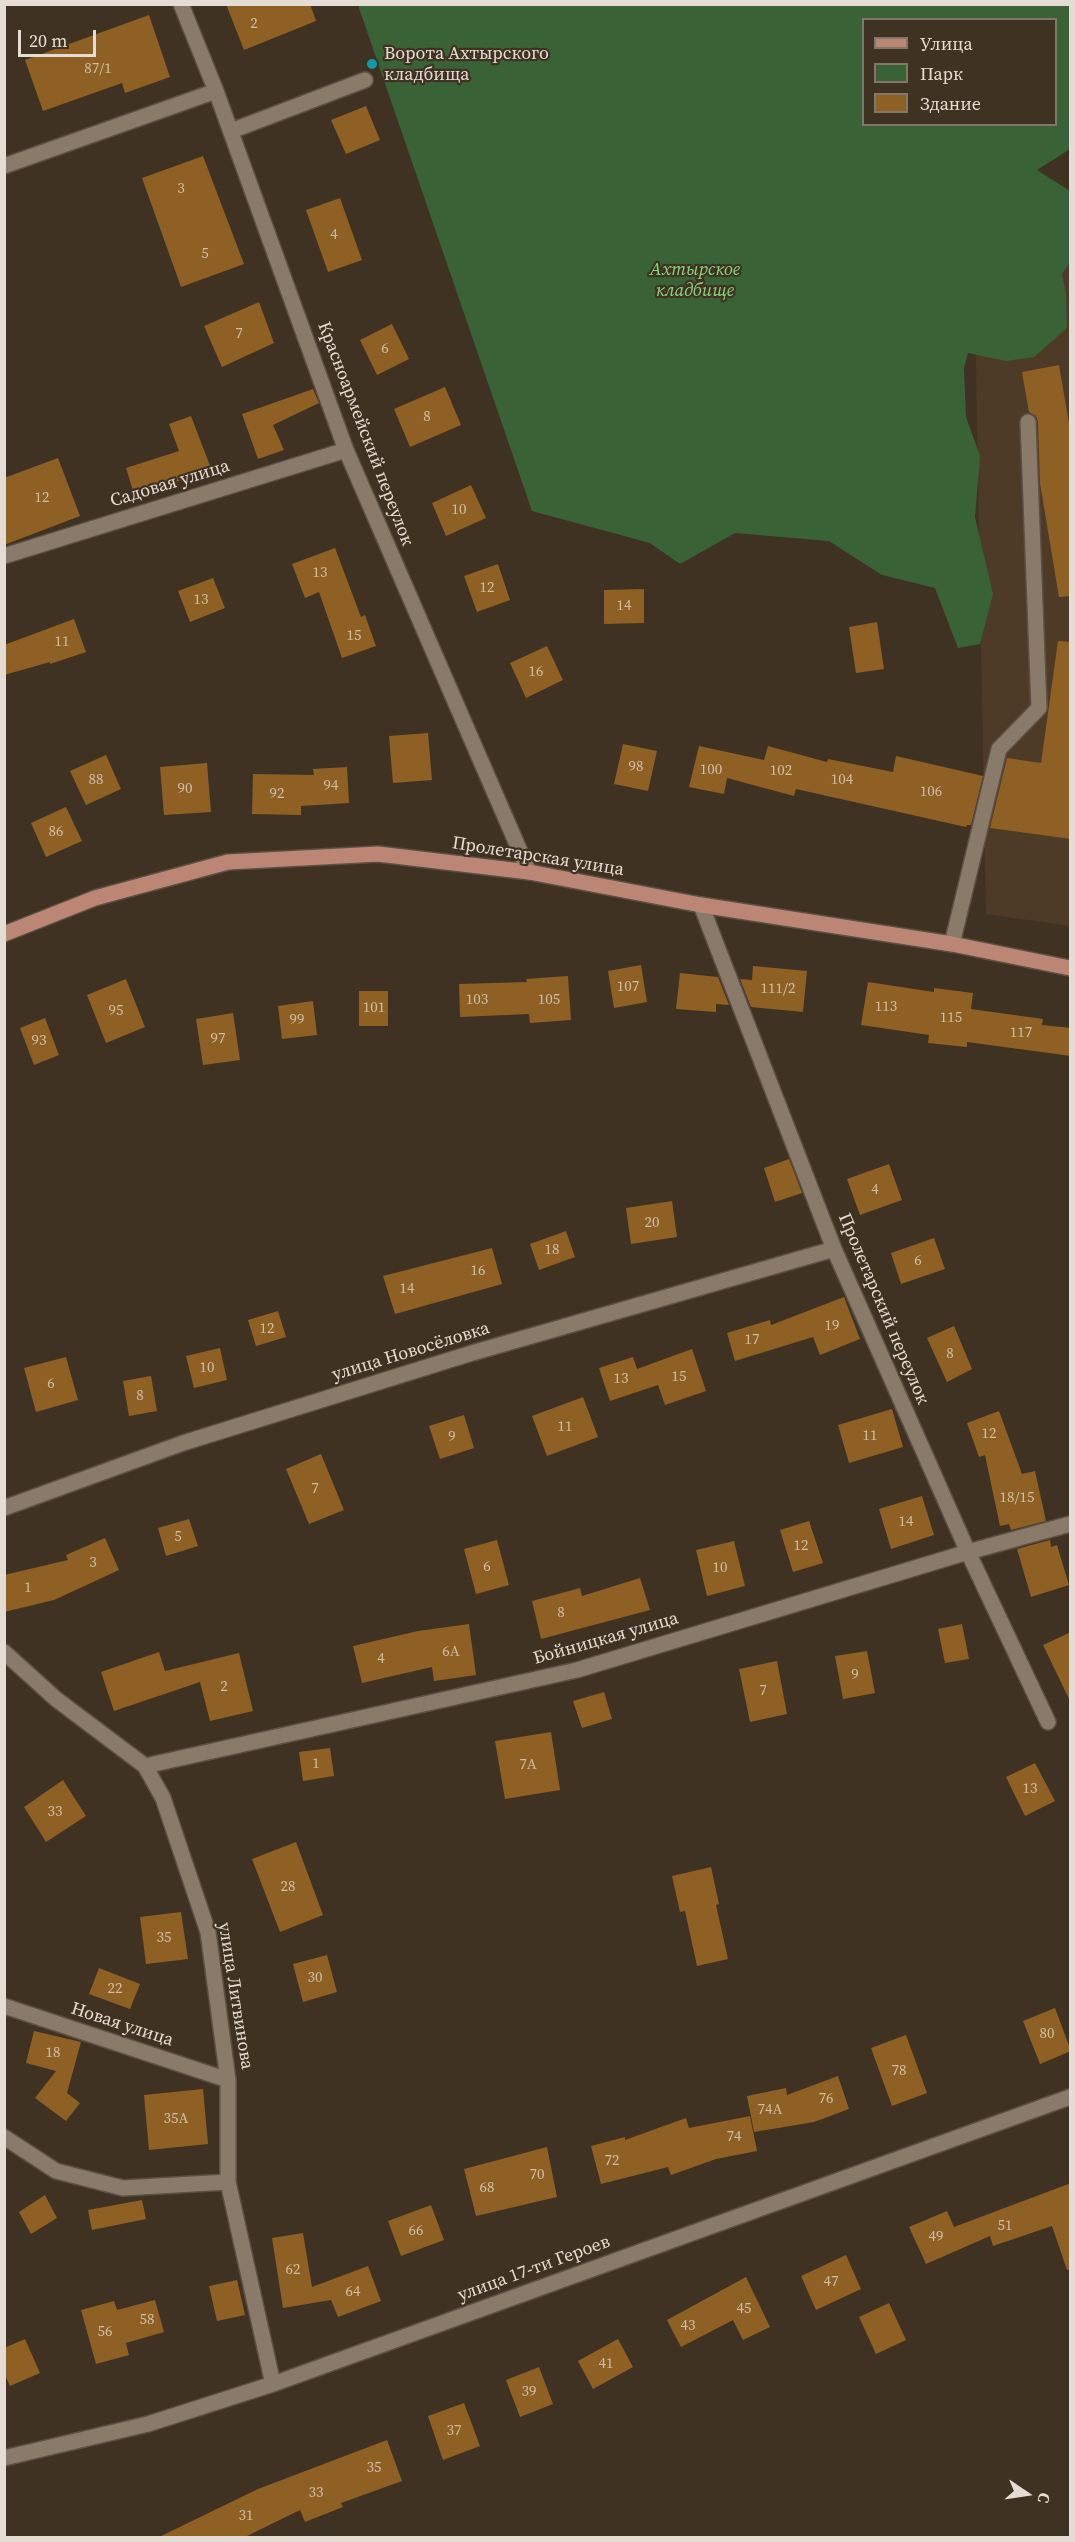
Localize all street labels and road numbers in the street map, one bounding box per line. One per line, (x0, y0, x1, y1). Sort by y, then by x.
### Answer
street label: Красноармейский переулок (312, 319, 418, 549)
street label: Садовая улица (108, 456, 232, 512)
street label: Пролетарская улица (451, 833, 625, 881)
street label: Пролетарский переулок (833, 1210, 933, 1408)
street label: улица Новосёловка (330, 1318, 492, 1386)
street label: Бойницкая улица (531, 1608, 681, 1670)
street label: улица Литвинова (213, 1921, 257, 2071)
street label: Новая улица (68, 1998, 176, 2052)
street label: улица 17-ти Героев (455, 2231, 613, 2307)

